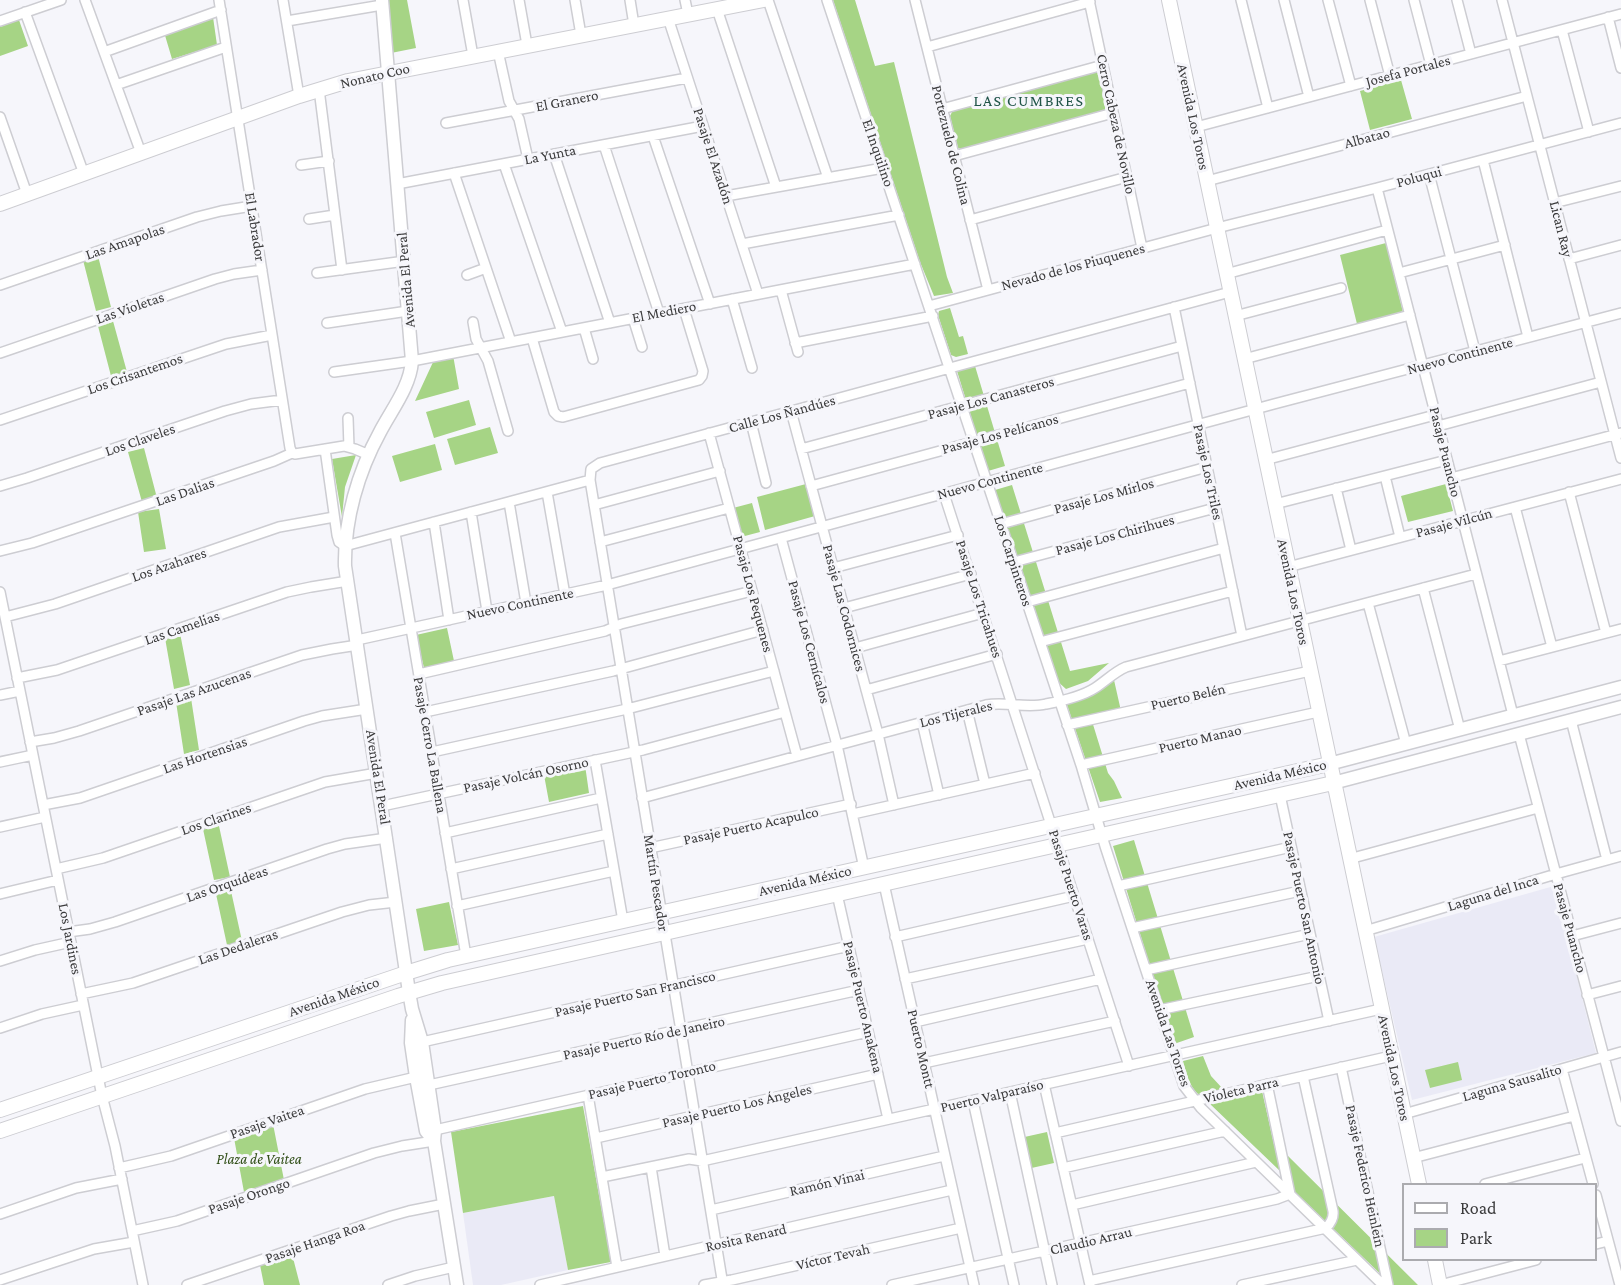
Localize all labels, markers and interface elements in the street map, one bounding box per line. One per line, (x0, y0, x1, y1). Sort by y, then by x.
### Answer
street label: Josefa Portales (1364, 51, 1452, 91)
street label: Cerro Cabeza de Novillo (1092, 52, 1140, 196)
street label: Nonato Coo (338, 59, 412, 93)
street label: Avenida Los Toros (1173, 62, 1213, 172)
street label: Portezuelo de Colina (927, 83, 975, 207)
street label: El Granero (534, 86, 600, 116)
district label: LAS CUMBRES (974, 91, 1084, 111)
street label: Pasaje El Azadón (689, 106, 737, 206)
street label: El Inquilino (858, 117, 898, 189)
street label: Albatao (1342, 123, 1392, 153)
street label: La Yunta (523, 141, 577, 169)
street label: Poluqui (1394, 162, 1444, 192)
street label: El Labrador (241, 191, 269, 263)
street label: Lican Ray (1545, 199, 1577, 259)
street label: Las Amapolas (83, 220, 167, 264)
street label: Avenida El Peral (393, 231, 419, 329)
street label: Nevado de los Piuquenes (999, 239, 1147, 295)
street label: Las Violetas (93, 288, 167, 328)
street label: El Mediero (630, 297, 698, 327)
street label: Nuevo Continente (1405, 333, 1515, 379)
street label: Los Crisantemos (85, 349, 185, 399)
street label: Pasaje Los Canasteros (926, 372, 1056, 424)
street label: Calle Los Ñandúes (727, 391, 837, 437)
street label: Pasaje Puancho (1425, 405, 1465, 499)
street label: Pasaje Los Pelícanos (940, 410, 1060, 458)
street label: Los Claveles (103, 420, 177, 460)
street label: Pasaje Los Triles (1189, 422, 1227, 522)
street label: Nuevo Continente (935, 458, 1045, 504)
street label: Las Dalias (153, 474, 217, 510)
street label: Pasaje Los Mirlos (1052, 474, 1156, 518)
street label: Pasaje Vilcún (1414, 504, 1494, 542)
street label: Pasaje Los Chirihues (1054, 510, 1176, 560)
street label: Los Carpinteros (990, 513, 1036, 609)
street label: Pasaje Los Pequenes (729, 534, 777, 654)
street label: Avenida Los Toros (1273, 537, 1313, 647)
street label: Pasaje Los Tricahues (951, 538, 1007, 660)
street label: Pasaje Las Codornices (818, 543, 870, 673)
street label: Los Azahares (129, 544, 209, 586)
street label: Pasaje Los Cernícalos (784, 578, 834, 706)
street label: Nuevo Continente (465, 584, 575, 624)
street label: Las Camelias (142, 607, 222, 649)
street label: Pasaje Las Azucenas (134, 664, 254, 720)
street label: Pasaje Cerro La Ballena (409, 676, 451, 814)
street label: Puerto Belén (1149, 680, 1227, 714)
street label: Los Tijerales (918, 696, 994, 732)
street label: Puerto Manao (1157, 721, 1243, 757)
street label: Avenida El Peral (362, 728, 394, 826)
street label: Las Hortensias (161, 732, 249, 778)
street label: Pasaje Volcán Osorno (462, 753, 590, 797)
street label: Avenida México (1232, 756, 1328, 794)
street label: Los Clarines (178, 799, 254, 839)
street label: Pasaje Puerto Acapulco (682, 803, 820, 849)
street label: Pasaje Puerto Varas (1045, 827, 1097, 943)
street label: Pasaje Puerto San Antonio (1279, 830, 1329, 986)
street label: Martín Pescador (639, 833, 673, 933)
street label: Las Orquídeas (184, 862, 270, 906)
street label: Avenida México (757, 862, 853, 900)
street label: Laguna del Inca (1445, 871, 1541, 915)
street label: Pasaje Puancho (1549, 881, 1591, 975)
street label: Los Jardines (54, 902, 86, 976)
street label: Las Dedaleras (196, 925, 280, 969)
street label: Pasaje Puerto Anakena (839, 939, 887, 1075)
street label: Pasaje Puerto San Francisco (553, 967, 717, 1021)
street label: Avenida México (286, 973, 382, 1021)
street label: Avenida Las Torres (1141, 977, 1195, 1089)
street label: Puerto Montt (903, 1008, 939, 1090)
street label: Pasaje Puerto Río de Janeiro (562, 1012, 726, 1064)
street label: Avenida Los Toros (1374, 1013, 1414, 1123)
street label: Pasaje Puerto Toronto (586, 1057, 718, 1103)
street label: Laguna Sausalito (1460, 1060, 1564, 1106)
street label: Violeta Parra (1202, 1073, 1280, 1107)
street label: Puerto Valparaíso (939, 1075, 1045, 1117)
street label: Pasaje Puerto Los Ángeles (660, 1080, 814, 1132)
street label: Pasaje Vaitea (228, 1101, 306, 1143)
street label: Pasaje Federico Heinlein (1341, 1103, 1389, 1249)
park label: Plaza de Vaitea (216, 1150, 302, 1168)
street label: Ramón Vinai (788, 1166, 866, 1200)
street label: Pasaje Orongo (206, 1174, 292, 1218)
legend (1402, 1183, 1597, 1261)
text: Road (1460, 1198, 1497, 1218)
street label: Pasaje Hanga Roa (263, 1216, 367, 1268)
street label: Rosita Renard (704, 1220, 788, 1256)
street label: Claudio Arrau (1048, 1223, 1134, 1259)
text: Park (1460, 1228, 1492, 1248)
street label: Víctor Tevah (795, 1240, 871, 1274)

